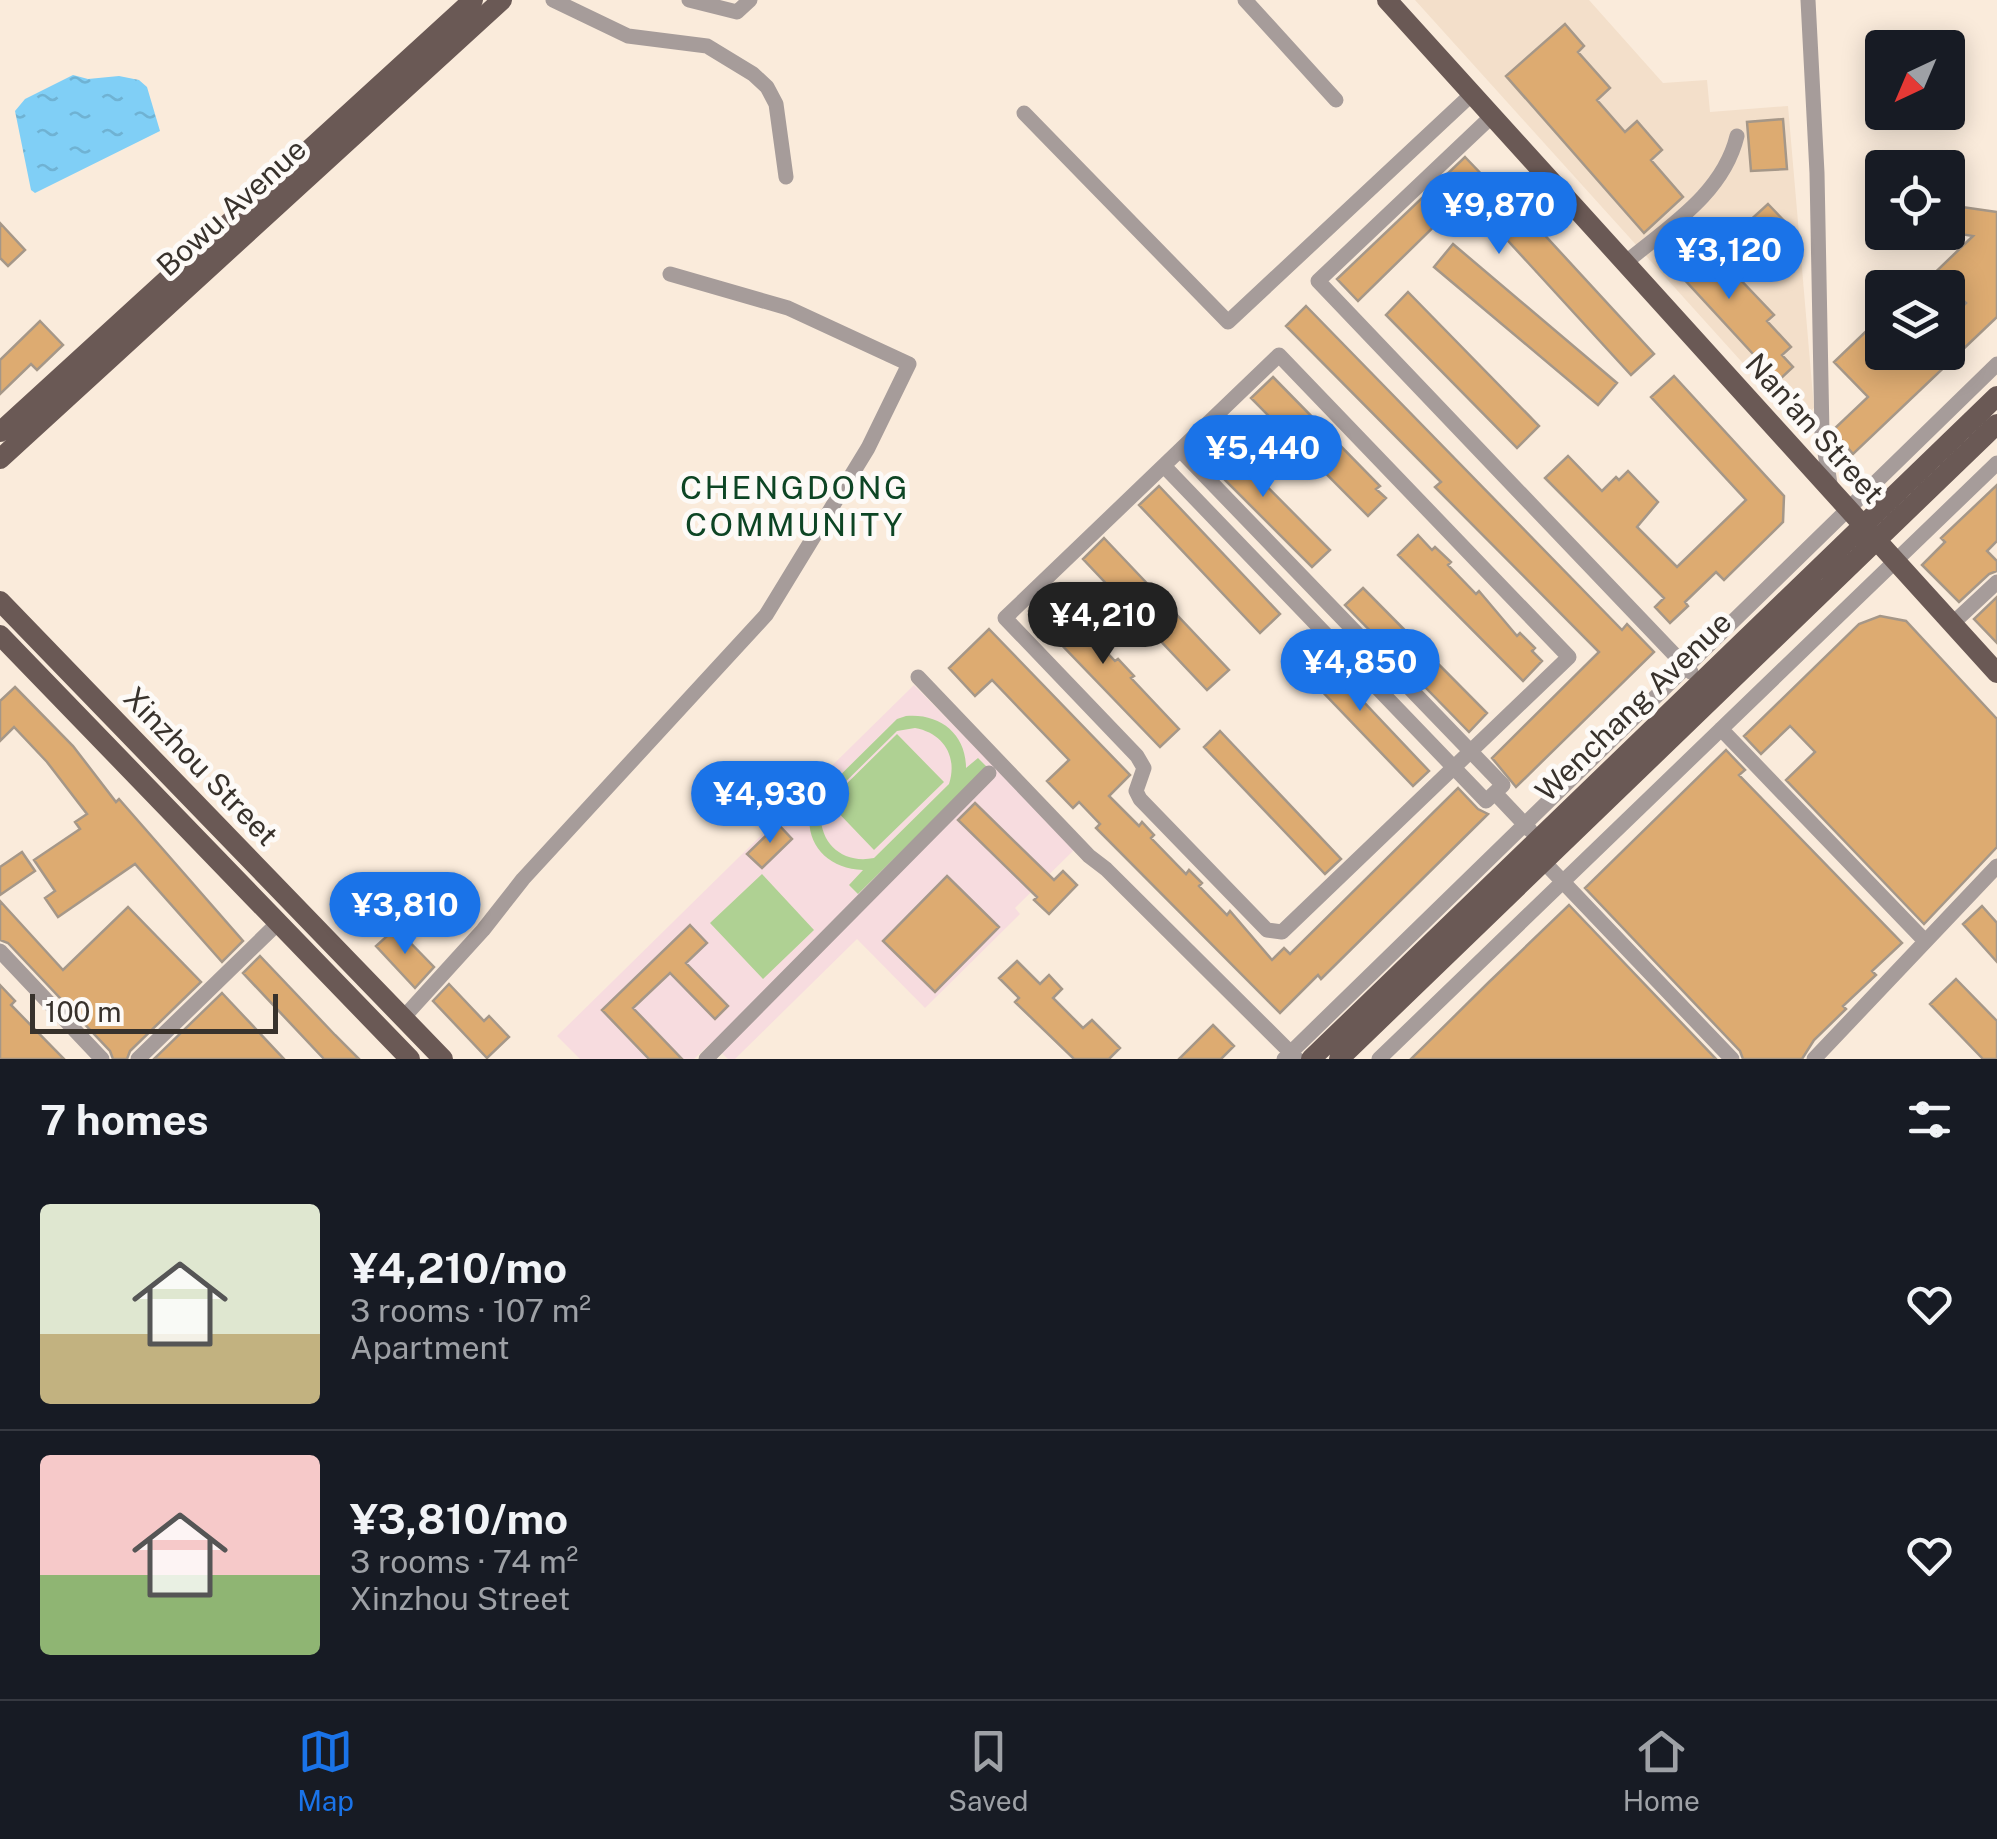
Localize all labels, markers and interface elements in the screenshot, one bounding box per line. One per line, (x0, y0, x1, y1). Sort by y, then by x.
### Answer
north arrow (1865, 30, 1965, 130)
map controls (1865, 30, 1965, 370)
street label: Bowu Avenue (149, 131, 313, 283)
button: locate (1865, 150, 1965, 250)
pin: ¥9,870 (1418, 172, 1580, 257)
text: ¥9,870 (1443, 186, 1555, 223)
pin: ¥3,120 (1648, 217, 1810, 302)
text: ¥3,120 (1676, 231, 1782, 268)
button: layers (1865, 270, 1965, 370)
street label: Nan'an Street (1738, 346, 1892, 510)
pin: ¥5,440 (1182, 415, 1344, 500)
text: ¥5,440 (1206, 429, 1320, 466)
district label: CHENGDONG COMMUNITY (680, 469, 910, 543)
pin: ¥4,210 (1022, 582, 1184, 667)
text: ¥4,210 (1050, 596, 1156, 633)
street label: Wenchang Avenue (1528, 604, 1738, 808)
pin: ¥4,850 (1279, 629, 1441, 714)
text: ¥4,850 (1303, 643, 1417, 680)
street label: Xinzhou Street (116, 679, 286, 853)
pin: ¥4,930 (689, 761, 851, 846)
text: ¥4,930 (713, 775, 827, 812)
pin: ¥3,810 (324, 872, 486, 957)
text: ¥3,810 (351, 886, 459, 923)
scale bar (30, 989, 278, 1034)
text: 100 m (45, 995, 122, 1028)
icon: filters (1902, 1092, 1957, 1147)
text: 7 homes (40, 1095, 209, 1144)
text: ¥4,210/mo (350, 1243, 567, 1292)
icon: home (120, 1244, 240, 1364)
icon: heart (1902, 1277, 1957, 1332)
text: 3 rooms · 107 m² (350, 1292, 591, 1329)
text: Apartment (350, 1329, 510, 1366)
text: ¥3,810/mo (350, 1494, 568, 1543)
icon: home (120, 1495, 240, 1615)
icon: heart (1902, 1528, 1957, 1583)
text: 3 rooms · 74 m² (350, 1543, 578, 1580)
text: Xinzhou Street (350, 1580, 570, 1617)
tab: Map (297, 1724, 354, 1817)
tab: Saved (948, 1724, 1028, 1817)
tab: Home (1623, 1724, 1700, 1817)

